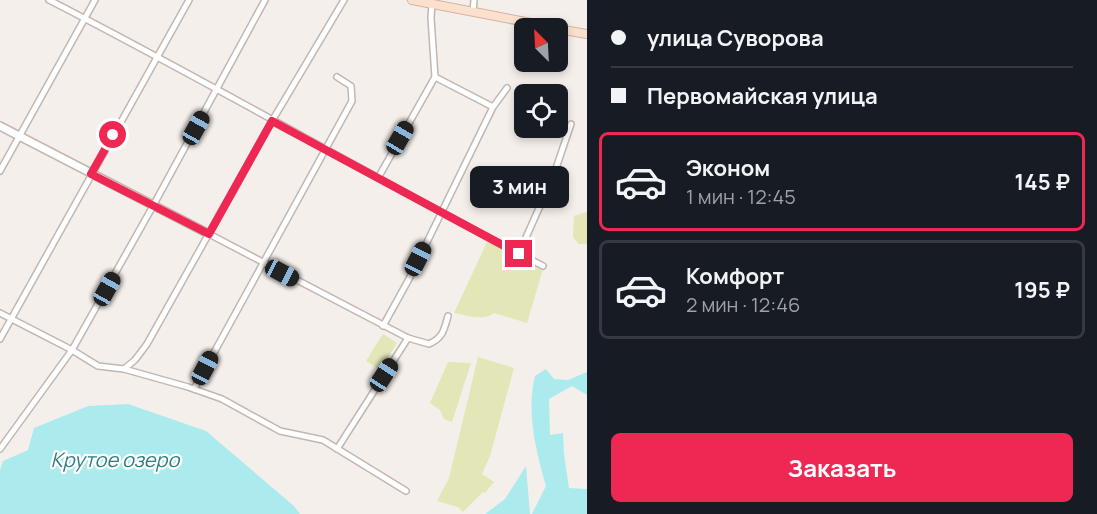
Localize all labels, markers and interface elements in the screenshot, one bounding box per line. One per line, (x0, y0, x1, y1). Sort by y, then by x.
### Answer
north arrow (514, 18, 568, 72)
map controls (514, 18, 568, 138)
text: улица Суворова (647, 23, 824, 53)
text: Первомайская улица (647, 81, 878, 111)
button: locate (514, 84, 568, 138)
car (179, 108, 213, 148)
car (383, 118, 417, 158)
route start (99, 121, 126, 148)
text: Эконом (686, 153, 770, 183)
icon: car (614, 155, 668, 209)
callout: 3 мин (470, 167, 568, 209)
text: 145 ₽ (1015, 167, 1070, 197)
text: 3 мин (492, 173, 547, 200)
text: 1 мин · 12:45 (686, 183, 796, 210)
car (402, 239, 434, 279)
route end (505, 240, 532, 267)
car (262, 257, 302, 289)
text: Комфорт (686, 261, 784, 291)
icon: car (614, 263, 668, 317)
car (90, 269, 124, 309)
text: 195 ₽ (1014, 275, 1070, 305)
text: 2 мин · 12:46 (686, 291, 800, 318)
car (189, 348, 221, 388)
car (367, 355, 401, 395)
button: Заказать (611, 433, 1073, 502)
water label: Крутое озеро (51, 446, 180, 473)

